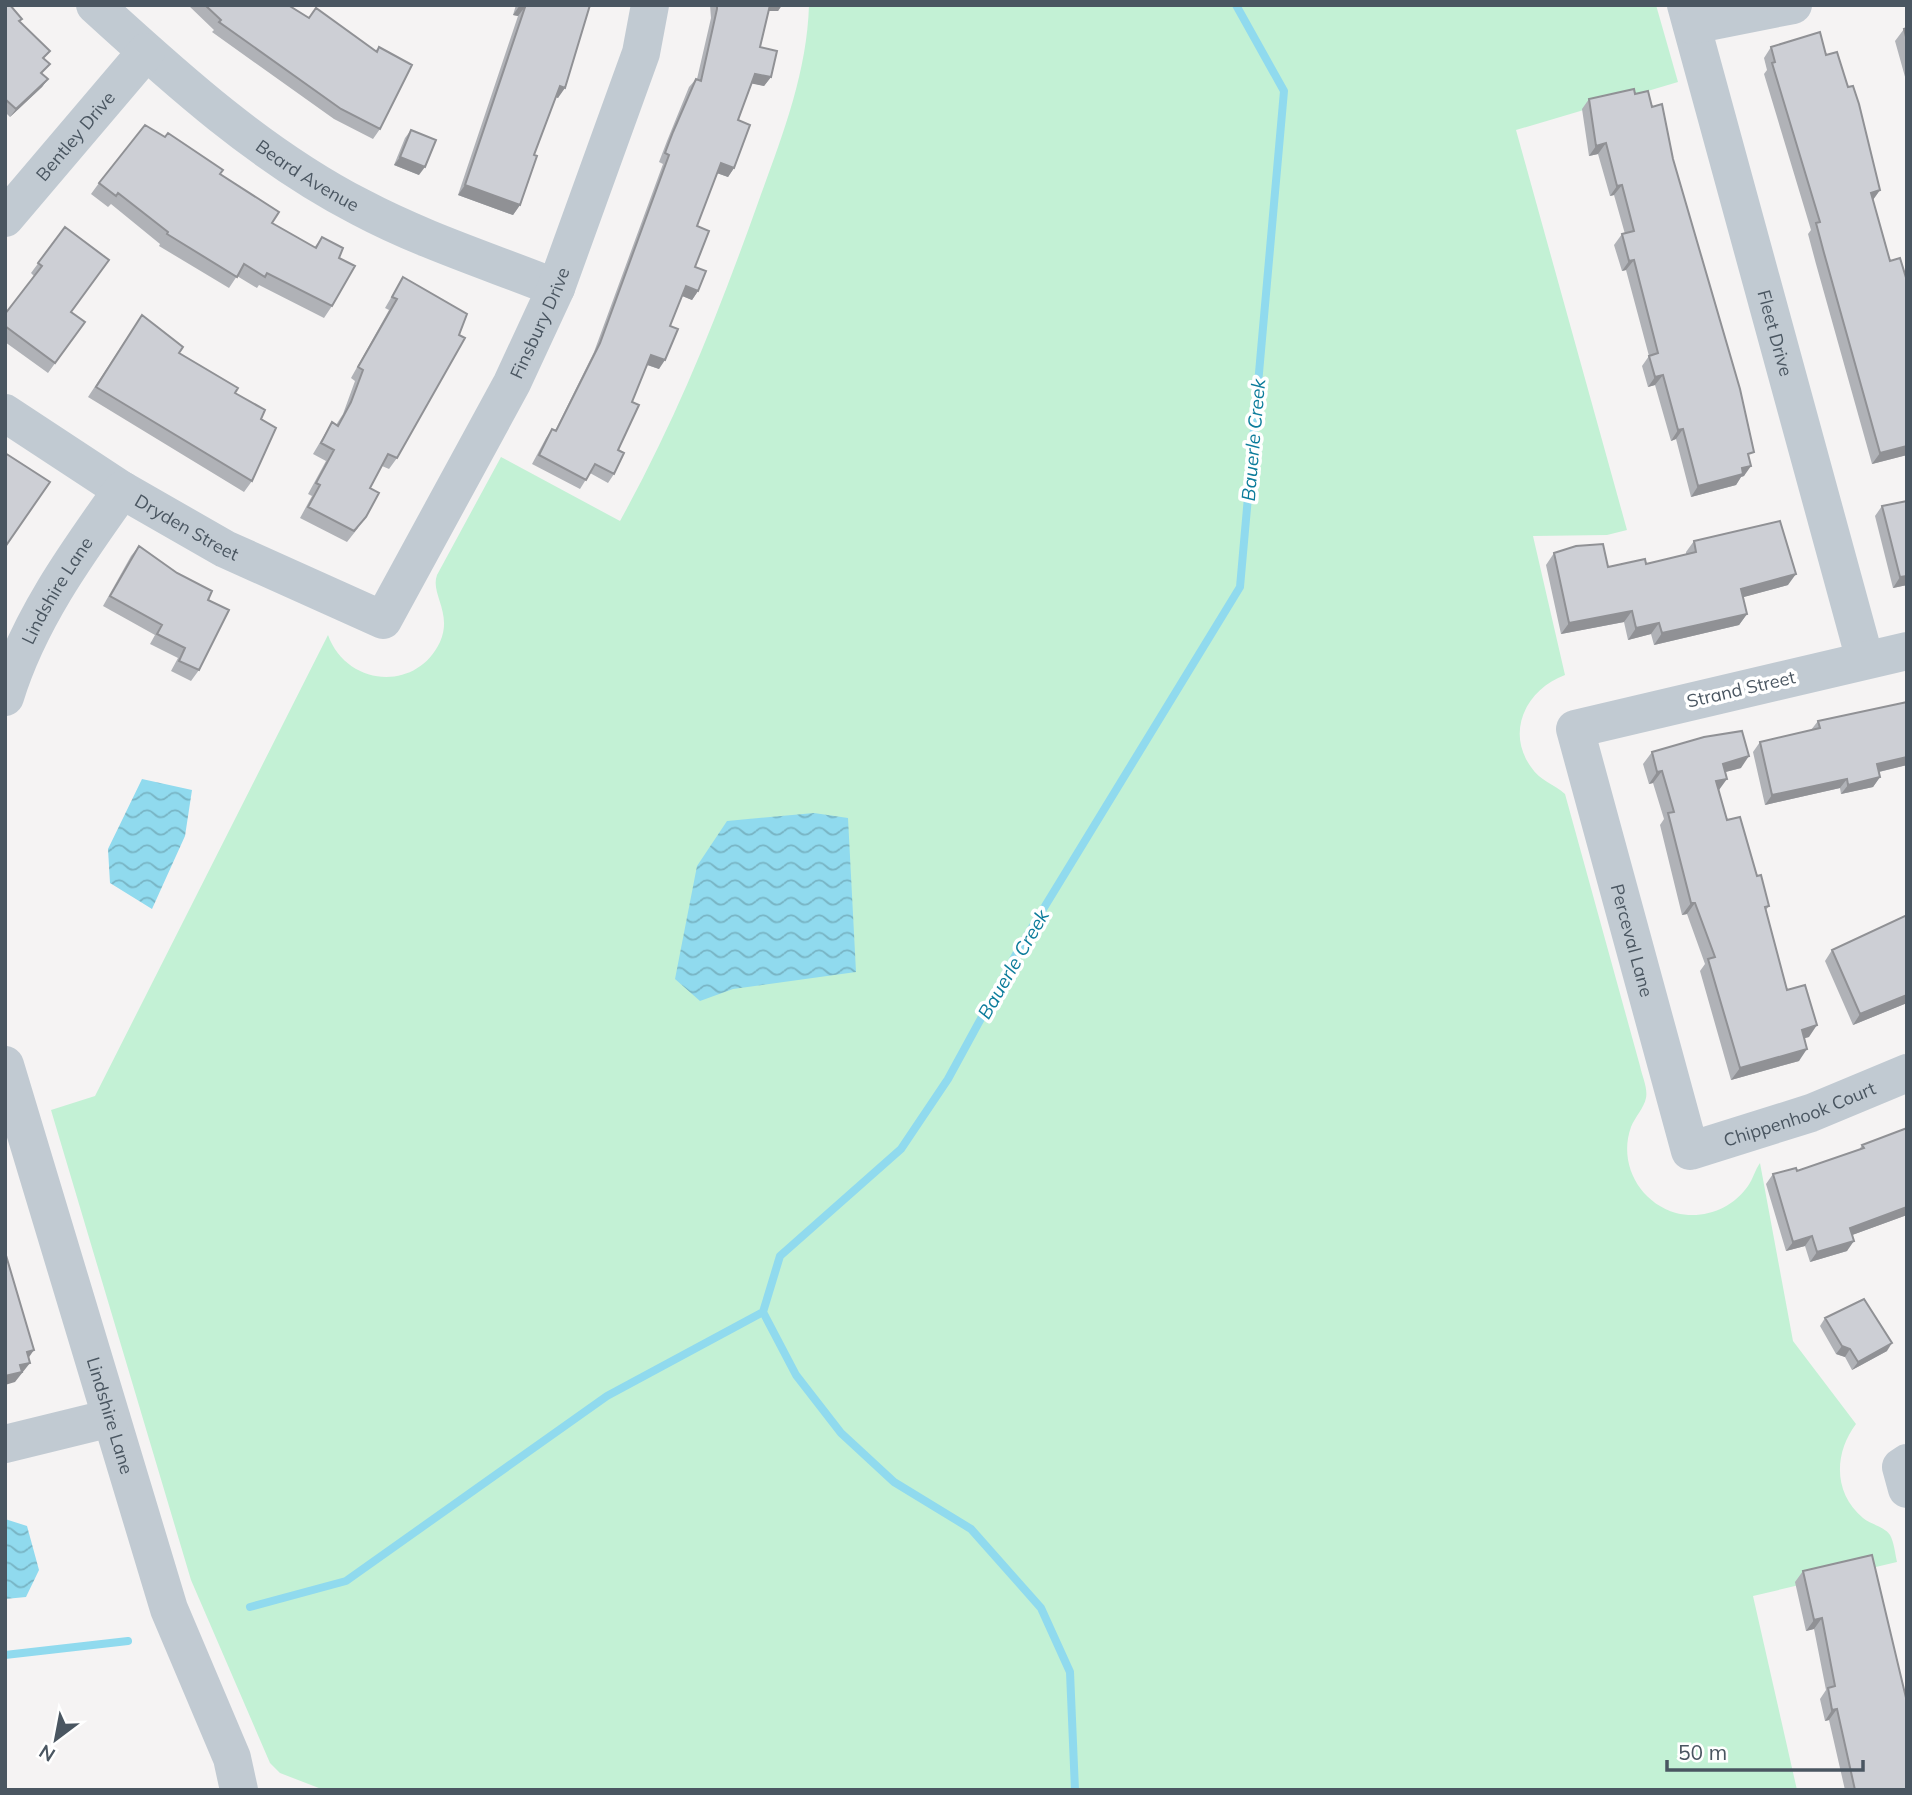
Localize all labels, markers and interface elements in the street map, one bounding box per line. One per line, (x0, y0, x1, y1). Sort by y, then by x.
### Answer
street label: Bentley Drive (30, 86, 120, 185)
street label: Beard Avenue (252, 134, 363, 216)
street label: Finsbury Drive (504, 264, 574, 382)
street label: Fleet Drive (1753, 287, 1798, 379)
water label: Bauerle Creek (1236, 377, 1270, 502)
street label: Dryden Street (131, 489, 243, 565)
street label: Lindshire Lane (16, 532, 97, 648)
street label: Strand Street (1685, 665, 1797, 713)
street label: Perceval Lane (1606, 881, 1659, 999)
water label: Bauerle Creek (972, 904, 1055, 1023)
street label: Chippenhook Court (1721, 1076, 1879, 1151)
street label: Lindshire Lane (82, 1354, 139, 1477)
north arrow (21, 1704, 91, 1774)
scale bar (1667, 1728, 1863, 1772)
text: N (35, 1739, 59, 1767)
text: 50 m (1678, 1739, 1727, 1765)

